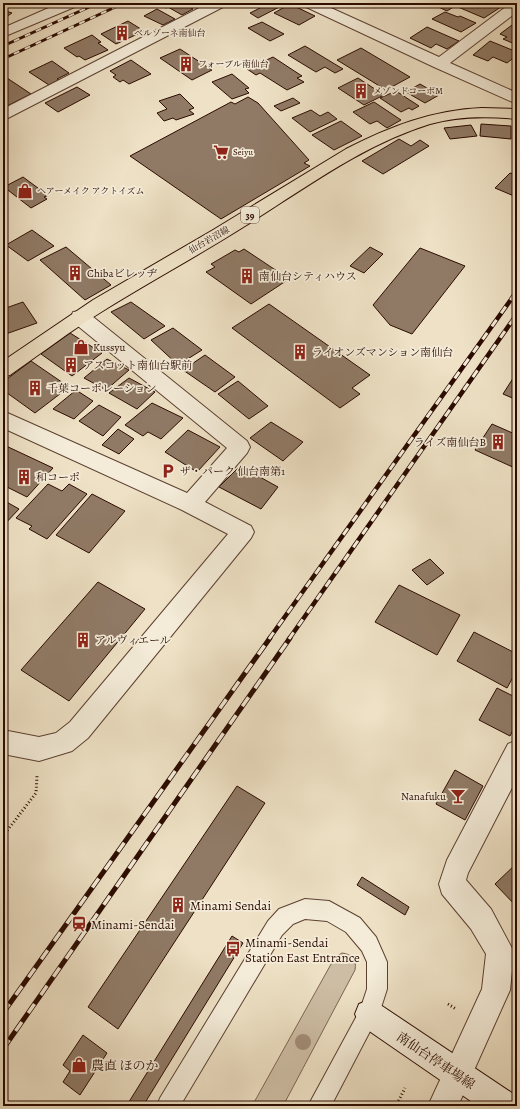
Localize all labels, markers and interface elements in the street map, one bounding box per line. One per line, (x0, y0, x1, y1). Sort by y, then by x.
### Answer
building icon: ベルゾーネ南仙台 (113, 24, 131, 42)
place label: ベルゾーネ南仙台 (134, 27, 206, 39)
building icon: フォーブル南仙台 (177, 55, 195, 73)
place label: フォーブル南仙台 (198, 58, 269, 70)
building icon: メゾンドコーポM (352, 82, 370, 100)
place label: メゾンドコーポM (373, 85, 443, 97)
supermarket icon: Seiyu (212, 143, 230, 161)
place label: Seiyu (233, 146, 253, 158)
shop icon: ヘアーメイク アクトイズム (16, 182, 34, 200)
place label: ヘアーメイク アクトイズム (37, 185, 145, 197)
road number: 39 (241, 207, 259, 223)
street label: 仙台岩沼線 (187, 224, 231, 256)
building icon: Chibaビレッヂ (66, 264, 84, 282)
place label: Chibaビレッヂ (87, 266, 157, 281)
building icon: 南仙台シティハウス (238, 267, 256, 285)
place label: 南仙台シティハウス (259, 269, 357, 284)
shop icon: Kussyu (72, 338, 90, 356)
place label: Kussyu (93, 340, 125, 355)
building icon: ライオンズマンション南仙台 (291, 343, 309, 361)
place label: ライオンズマンション南仙台 (312, 345, 453, 360)
building icon: アスコット南仙台駅前 (62, 356, 80, 374)
place label: アスコット南仙台駅前 (83, 358, 192, 373)
building icon: 千葉コーポレーション (26, 379, 44, 397)
place label: 千葉コーポレーション (47, 381, 157, 396)
building icon: ライズ南仙台B (489, 433, 507, 451)
place label: ライズ南仙台B (414, 435, 486, 450)
parking icon: ザ・パーク 仙台南第1 (159, 462, 177, 480)
place label: ザ・パーク 仙台南第1 (180, 464, 285, 479)
building icon: 和コーポ (15, 468, 33, 486)
place label: 和コーポ (36, 470, 80, 485)
building icon: アルヴィエール (74, 631, 92, 649)
place label: アルヴィエール (95, 633, 171, 648)
bar icon: Nanafuku (449, 787, 467, 805)
place label: Nanafuku (401, 789, 446, 804)
building icon: Minami Sendai (169, 896, 187, 914)
place label: Minami Sendai (190, 897, 271, 914)
station icon: Minami-Sendai (70, 915, 88, 933)
place label: Minami-Sendai (91, 916, 175, 933)
place label: Minami-Sendai Station East Entrance (245, 934, 360, 966)
bus stop icon: Minami-Sendai Station East Entrance (224, 940, 242, 958)
street label: 南仙台停車場線 (393, 1028, 478, 1093)
shop icon: 農直 ほのか (70, 1056, 88, 1074)
place label: 農直 ほのか (91, 1057, 159, 1074)

